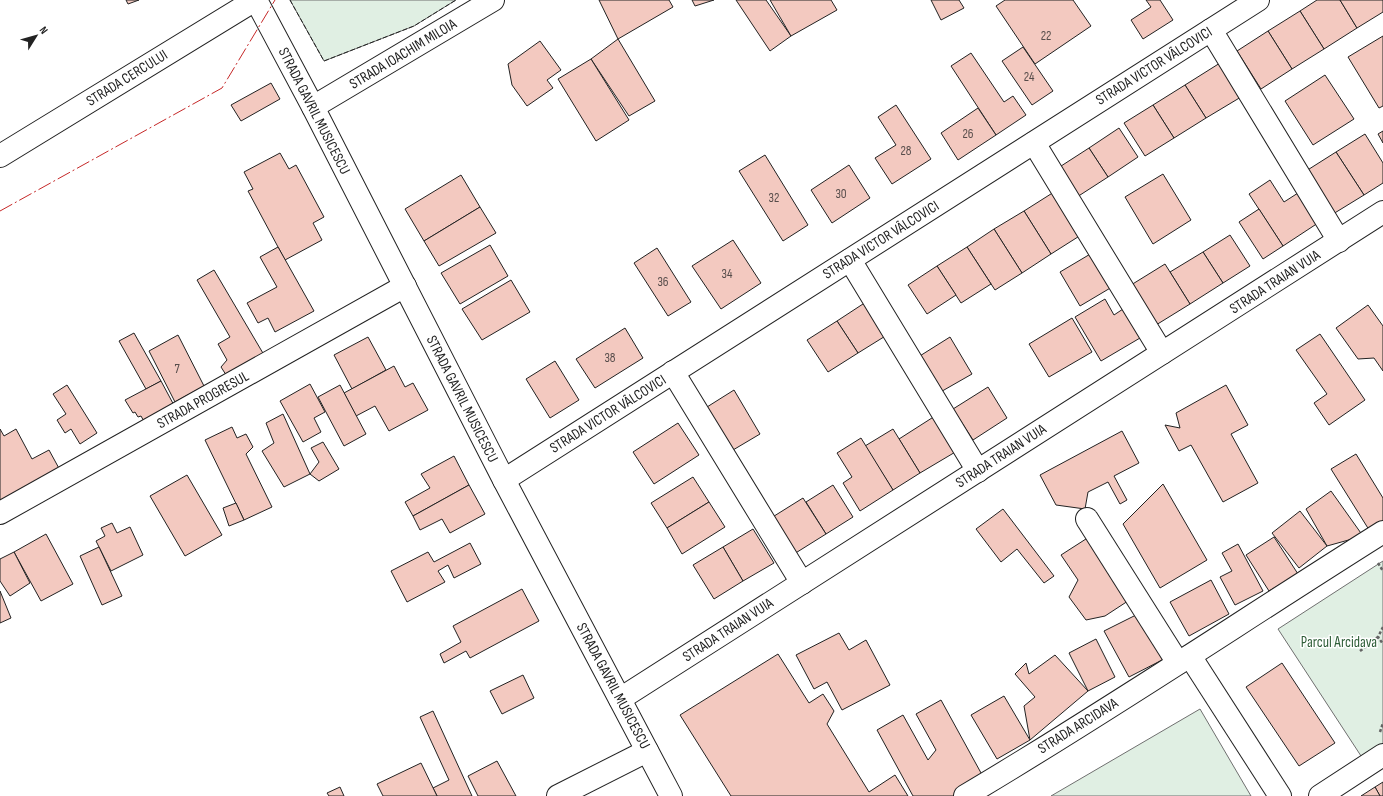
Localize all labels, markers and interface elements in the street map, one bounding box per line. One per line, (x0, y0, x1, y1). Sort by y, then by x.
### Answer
street label: STRADA IOACHIM MILOIA (346, 14, 460, 93)
north arrow (16, 16, 56, 56)
street label: STRADA VICTOR VÂLCOVICI (1092, 23, 1216, 109)
text: N (37, 24, 51, 37)
house number: 22 (1041, 28, 1051, 44)
street label: STRADA GAVRIL MUSICESCU (274, 44, 354, 178)
street label: STRADA CERCULUI (83, 45, 171, 111)
house number: 24 (1024, 69, 1035, 85)
house number: 26 (962, 126, 974, 142)
house number: 28 (900, 143, 912, 159)
house number: 30 (835, 186, 847, 202)
house number: 32 (769, 190, 779, 206)
street label: STRADA VICTOR VÂLCOVICI (819, 197, 943, 283)
street label: STRADA TRAIAN VUIA (1226, 245, 1324, 318)
house number: 34 (722, 266, 733, 282)
house number: 36 (657, 274, 669, 290)
street label: STRADA GAVRIL MUSICESCU (422, 332, 502, 466)
house number: 38 (604, 350, 616, 366)
house number: 7 (174, 361, 180, 377)
street label: STRADA PROGRESUL (154, 367, 253, 433)
street label: STRADA VICTOR VÂLCOVICI (546, 371, 670, 457)
street label: STRADA TRAIAN VUIA (952, 419, 1050, 492)
street label: STRADA TRAIAN VUIA (679, 593, 777, 666)
street label: STRADA GAVRIL MUSICESCU (572, 620, 654, 752)
park label: Parcul Arcidava (1301, 633, 1377, 652)
street label: STRADA ARCIDAVA (1034, 694, 1122, 758)

